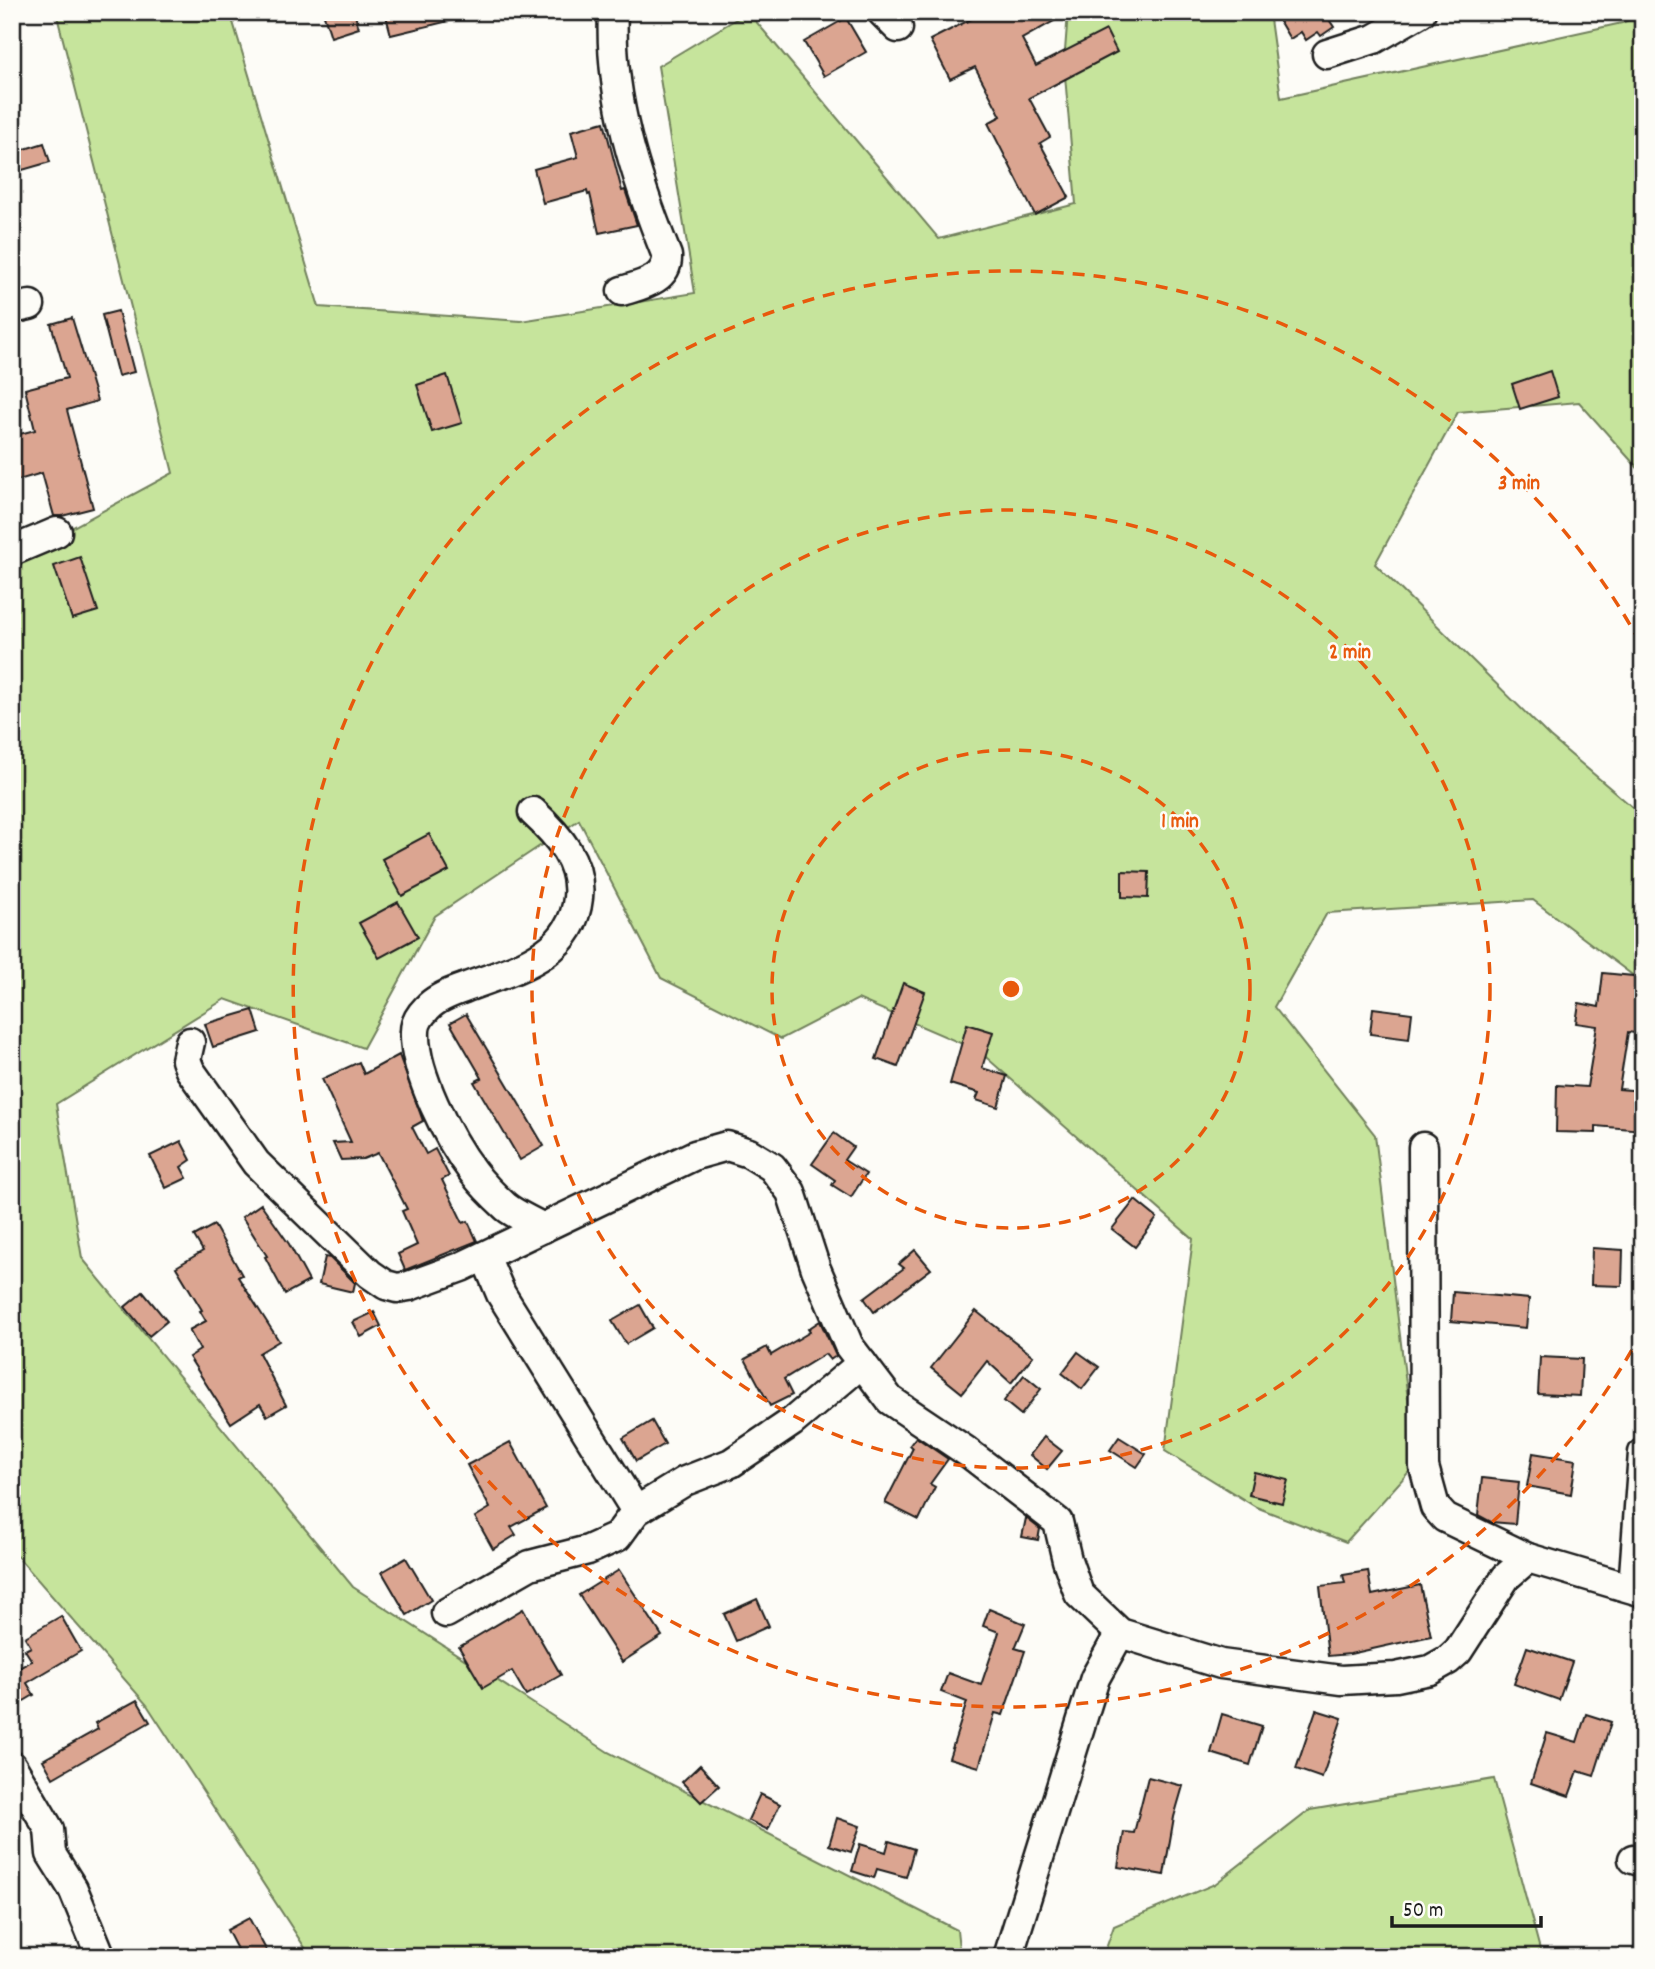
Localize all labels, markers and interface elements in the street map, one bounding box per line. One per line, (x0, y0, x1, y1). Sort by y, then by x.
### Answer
text: 3 min (1498, 470, 1540, 500)
text: 2 min (1329, 639, 1371, 669)
text: 1 min (1161, 808, 1199, 838)
centre of rings (999, 977, 1023, 1001)
scale bar (1392, 1885, 1541, 1929)
text: 50 m (1403, 1897, 1443, 1927)

